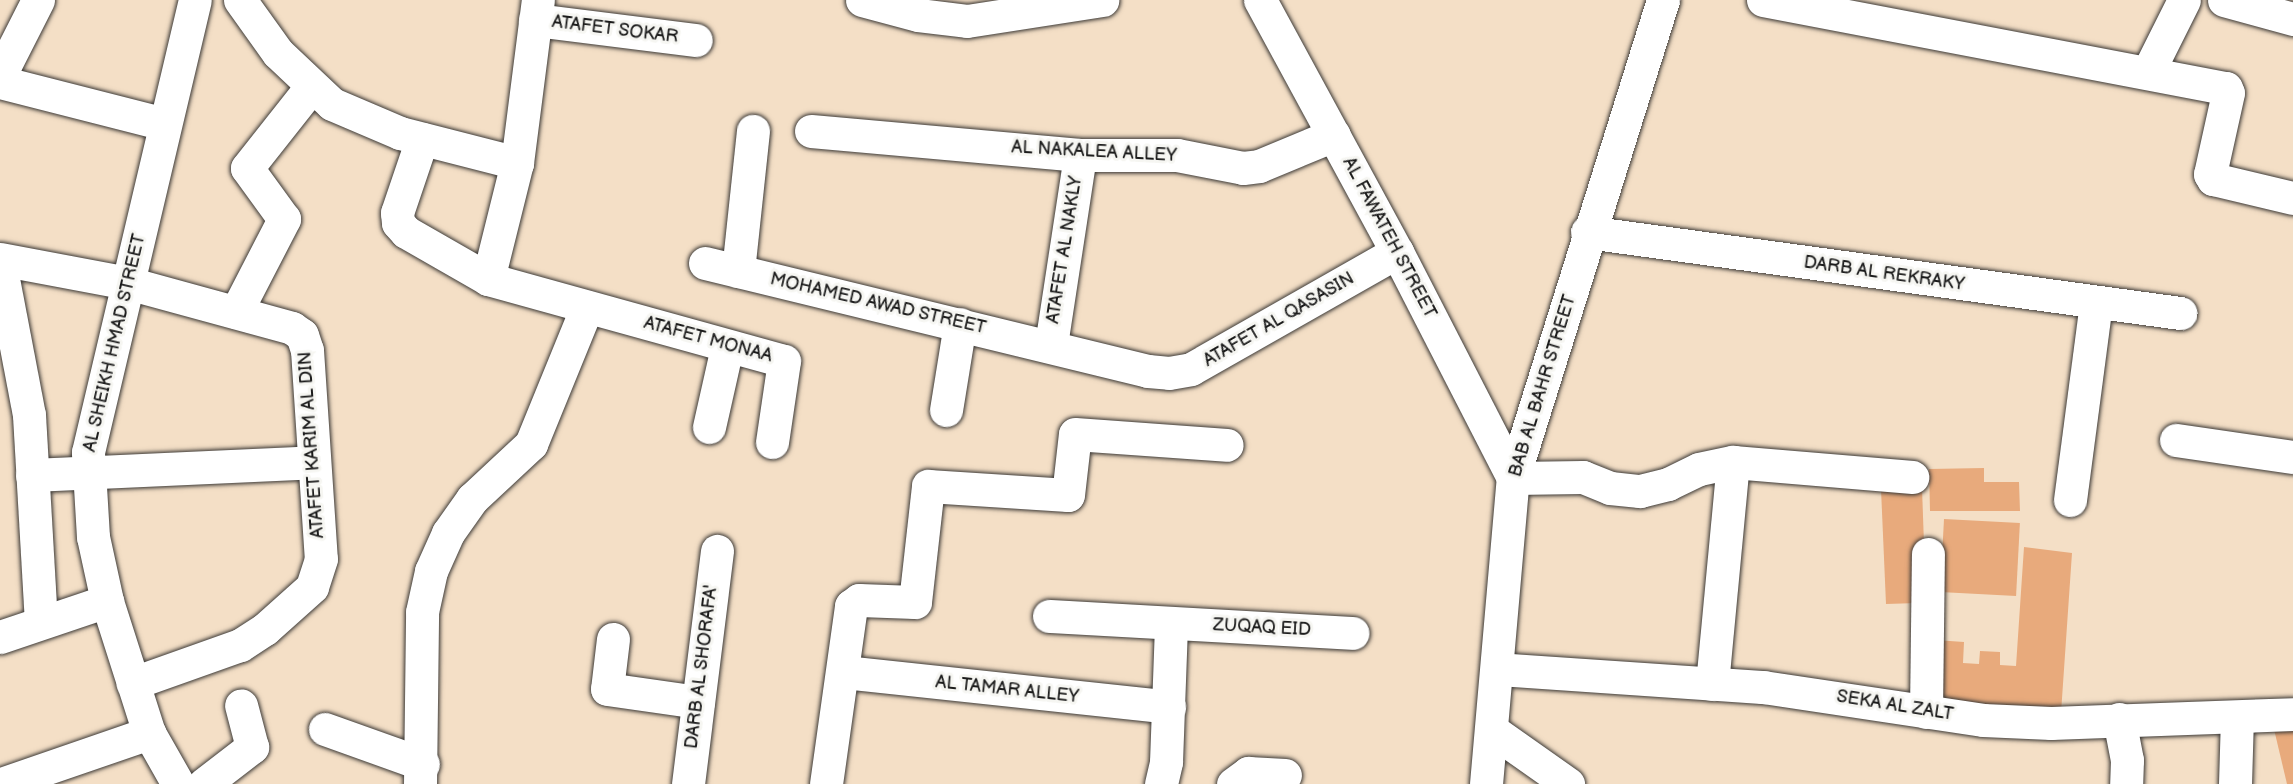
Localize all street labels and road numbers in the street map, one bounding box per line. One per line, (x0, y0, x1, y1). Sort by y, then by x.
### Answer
street label: ATAFET SOKAR (550, 12, 680, 48)
street label: AL NAKALEA ALLEY (1011, 137, 1177, 167)
street label: AL FAWATEH STREET (1337, 154, 1441, 322)
street label: ATAFET AL NAKLY (1043, 175, 1087, 325)
street label: AL SHEIKH HMAD STREET (79, 232, 151, 454)
street label: DARB AL REKRAKY (1802, 252, 1966, 296)
street label: ATAFET AL QASASIN (1200, 268, 1358, 372)
street label: MOHAMED AWAD STREET (768, 269, 988, 339)
street label: BAB AL BAHR STREET (1505, 292, 1581, 480)
street label: ATAFET MONAA (641, 312, 775, 368)
street label: ATAFET KARIM AL DIN (295, 351, 329, 539)
street label: DARB AL SHORAFA' (681, 584, 723, 750)
street label: ZUQAQ EID (1212, 615, 1312, 641)
street label: AL TAMAR ALLEY (934, 672, 1080, 708)
street label: SEKA AL ZALT (1835, 686, 1955, 726)

